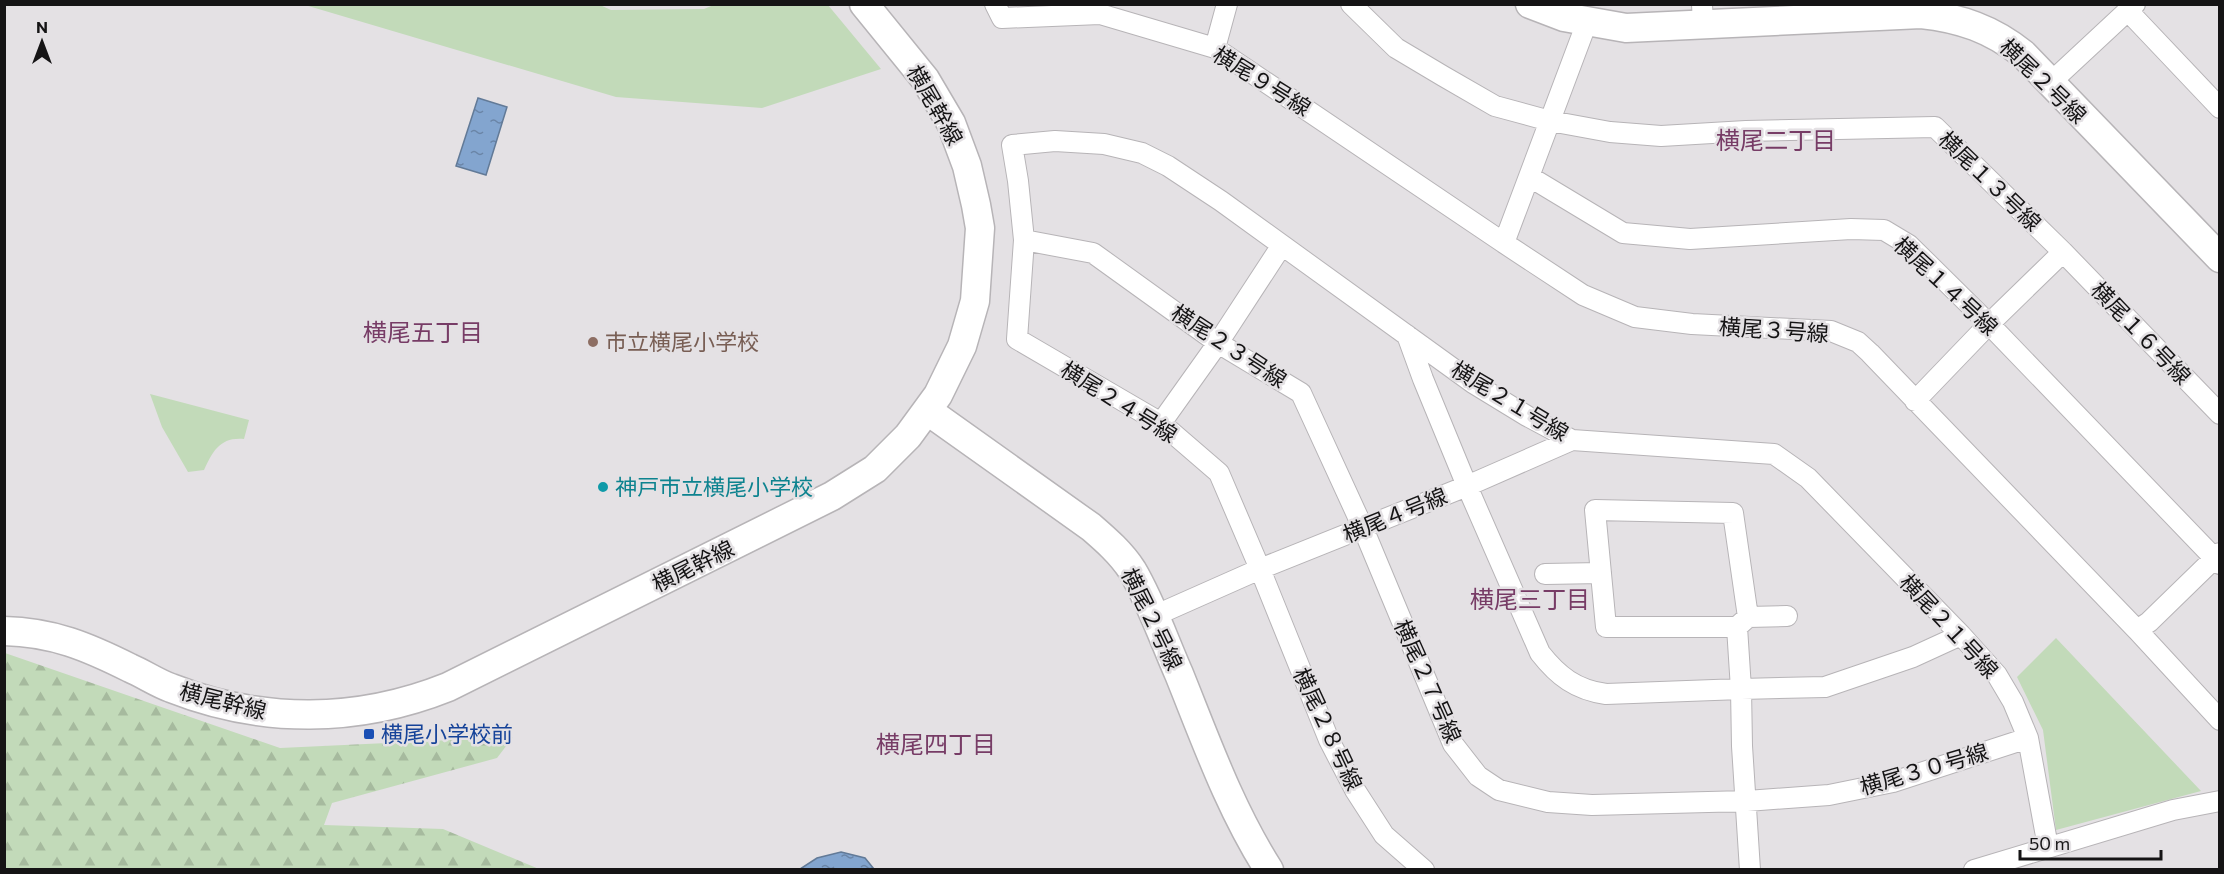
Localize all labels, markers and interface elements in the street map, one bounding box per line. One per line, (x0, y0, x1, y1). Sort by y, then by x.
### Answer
north arrow (12, 12, 72, 72)
text: N (36, 17, 48, 36)
street label: 横尾２号線 (1994, 33, 2092, 129)
street label: 横尾９号線 (1208, 40, 1316, 121)
street label: 横尾幹線 (902, 60, 969, 150)
district label: 横尾二丁目 (1716, 125, 1836, 154)
street label: 横尾１３号線 (1933, 125, 2047, 236)
street label: 横尾１４号線 (1889, 231, 2004, 341)
street label: 横尾１６号線 (2086, 276, 2197, 390)
street label: 横尾２３号線 (1167, 298, 1292, 393)
street label: 横尾３号線 (1718, 312, 1830, 347)
district label: 横尾五丁目 (363, 317, 483, 346)
place label: 市立横尾小学校 (605, 328, 759, 355)
marker: 市立横尾小学校 (586, 335, 600, 349)
street label: 横尾２４号線 (1056, 355, 1182, 448)
street label: 横尾２１号線 (1447, 355, 1574, 446)
place label: 神戸市立横尾小学校 (615, 473, 813, 500)
marker: 神戸市立横尾小学校 (596, 480, 610, 494)
street label: 横尾４号線 (1339, 481, 1451, 548)
street label: 横尾幹線 (647, 534, 738, 597)
street label: 横尾２号線 (1116, 563, 1189, 674)
street label: 横尾２１号線 (1894, 568, 2004, 683)
district label: 横尾三丁目 (1470, 584, 1590, 613)
street label: 横尾２７号線 (1389, 615, 1468, 747)
street label: 横尾２８号線 (1288, 663, 1369, 794)
street label: 横尾幹線 (177, 677, 269, 724)
place label: 横尾小学校前 (381, 720, 513, 747)
marker: 横尾小学校前 (362, 727, 376, 741)
district label: 横尾四丁目 (876, 729, 996, 758)
street label: 横尾３０号線 (1857, 737, 1991, 800)
scale bar (2020, 823, 2161, 861)
text: 50 m (2029, 832, 2070, 854)

